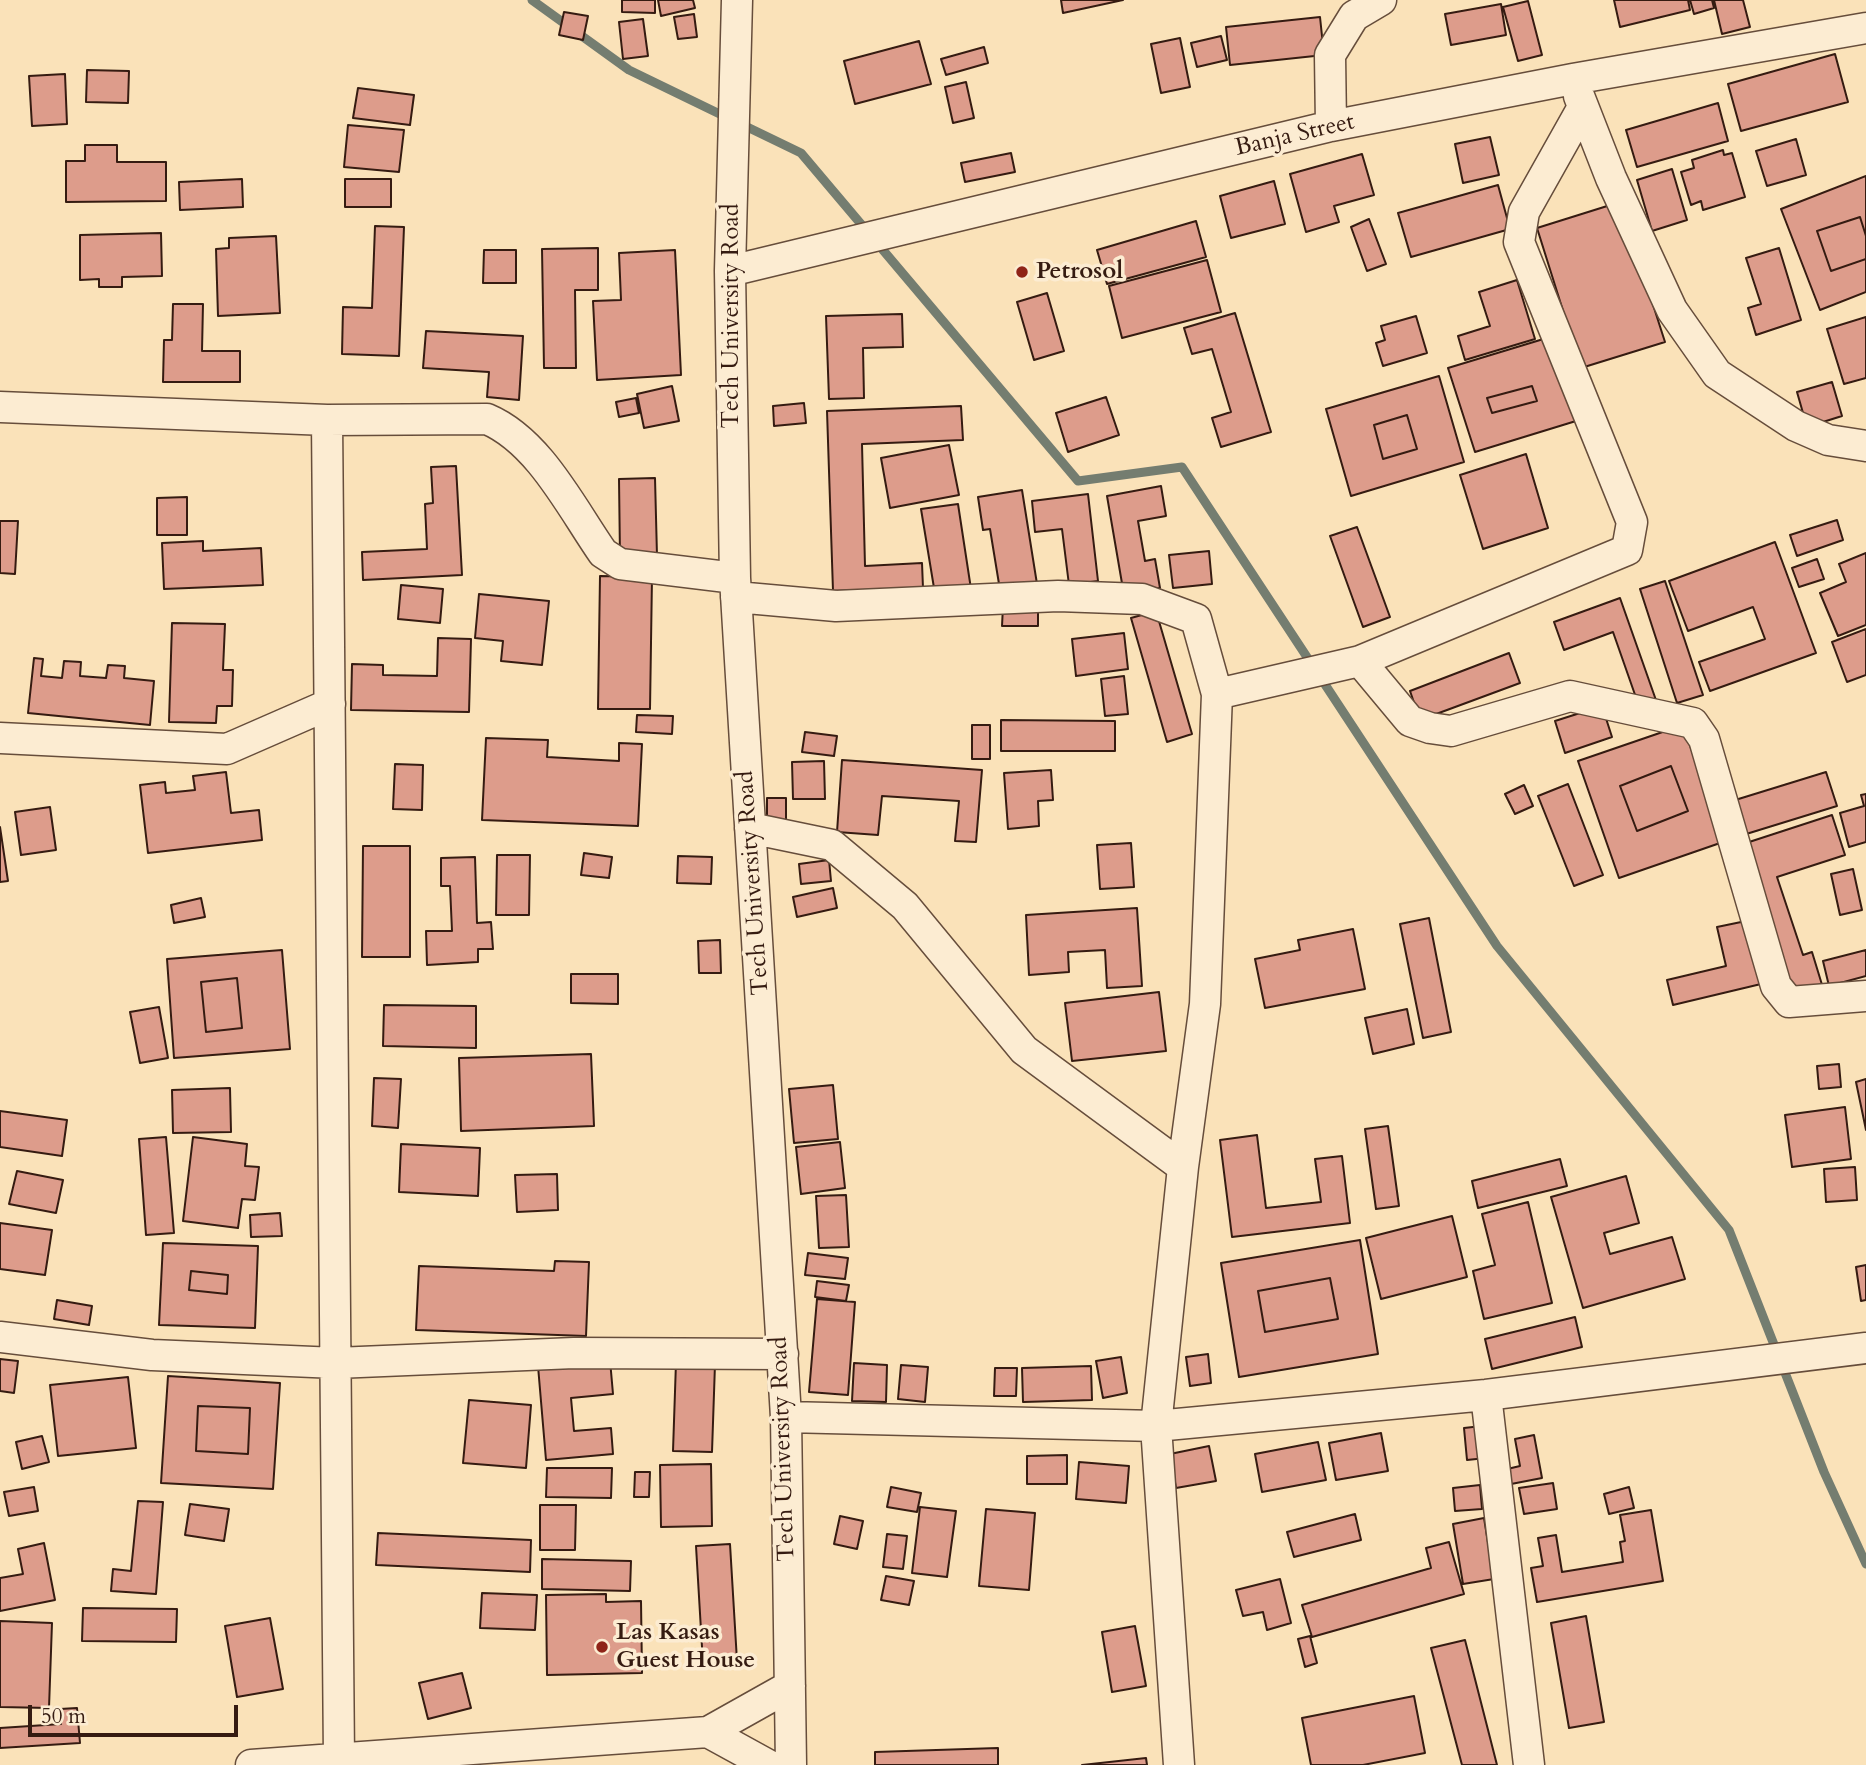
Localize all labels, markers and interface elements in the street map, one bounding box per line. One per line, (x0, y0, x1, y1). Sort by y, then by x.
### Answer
street label: Banja Street (1232, 108, 1358, 164)
street label: Tech University Road (718, 203, 746, 429)
place label: Petrosol (1036, 258, 1123, 286)
marker: Petrosol (1014, 264, 1030, 280)
street label: Tech University Road (732, 770, 776, 996)
street label: Tech University Road (766, 1336, 802, 1562)
place label: Las Kasas Guest House (616, 1619, 755, 1675)
marker: Las Kasas Guest House (594, 1639, 610, 1655)
scale bar (32, 1692, 242, 1736)
text: 50 m (41, 1702, 86, 1731)

